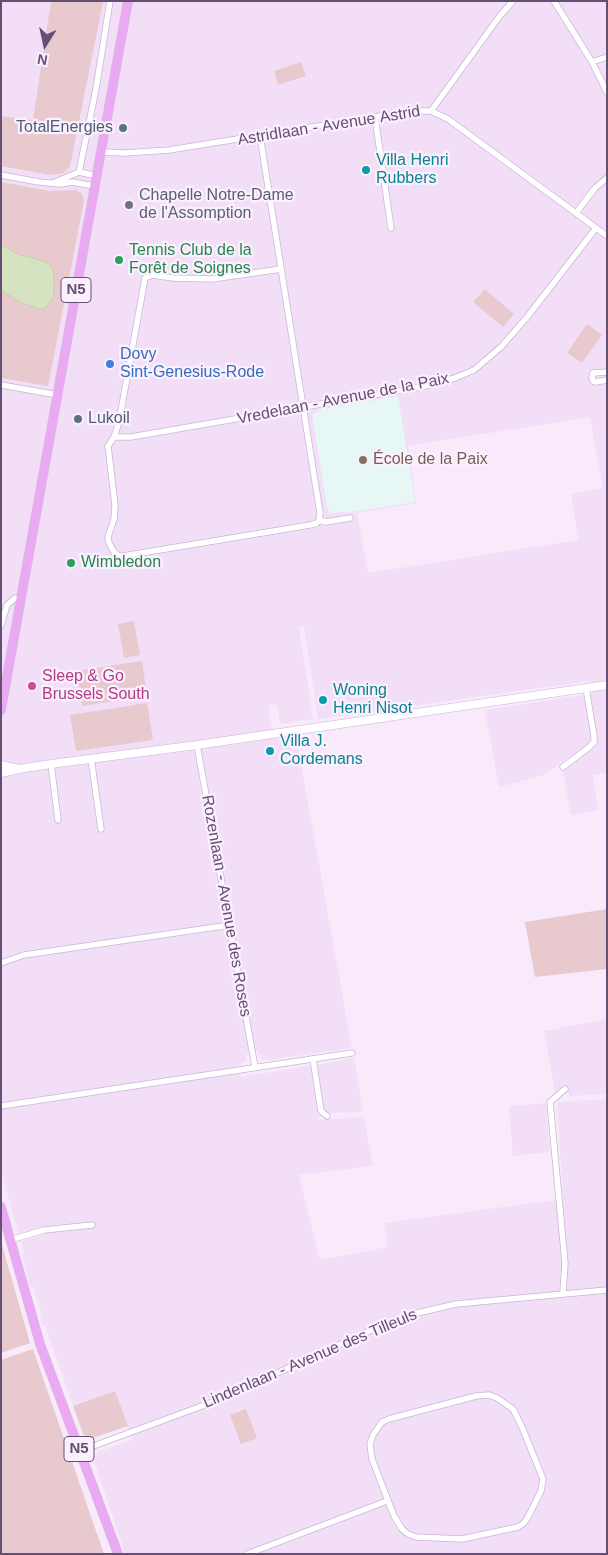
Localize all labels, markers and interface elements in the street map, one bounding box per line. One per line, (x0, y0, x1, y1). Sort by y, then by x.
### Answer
north arrow (20, 20, 70, 70)
text: N (36, 51, 49, 69)
street label: Astridlaan - Avenue Astrid (236, 102, 422, 150)
place label: TotalEnergies (16, 118, 113, 138)
marker: TotalEnergies (117, 122, 129, 134)
place label: Villa Henri Rubbers (376, 151, 449, 189)
marker: Villa Henri Rubbers (360, 164, 372, 176)
place label: Chapelle Notre-Dame de l'Assomption (139, 186, 294, 224)
marker: Chapelle Notre-Dame de l'Assomption (123, 199, 135, 211)
place label: Tennis Club de la Forêt de Soignes (129, 241, 252, 279)
marker: Tennis Club de la Forêt de Soignes (113, 254, 125, 266)
road number: N5 (61, 278, 91, 302)
place label: Dovy Sint-Genesius-Rode (120, 345, 264, 383)
marker: Dovy Sint-Genesius-Rode (104, 358, 116, 370)
street label: Vredelaan - Avenue de la Paix (236, 369, 450, 429)
place label: Lukoil (88, 409, 130, 429)
marker: Lukoil (72, 413, 84, 425)
place label: École de la Paix (373, 450, 488, 470)
marker: École de la Paix (357, 454, 369, 466)
place label: Wimbledon (81, 553, 161, 573)
marker: Wimbledon (65, 557, 77, 569)
place label: Sleep & Go Brussels South (42, 667, 150, 705)
marker: Sleep & Go Brussels South (26, 680, 38, 692)
place label: Woning Henri Nisot (333, 681, 412, 719)
marker: Woning Henri Nisot (317, 694, 329, 706)
place label: Villa J. Cordemans (280, 732, 363, 770)
marker: Villa J. Cordemans (264, 745, 276, 757)
street label: Rozenlaan - Avenue des Roses (197, 794, 255, 1018)
street label: Lindenlaan - Avenue des Tilleuls (200, 1305, 420, 1413)
road number: N5 (64, 1436, 94, 1462)

